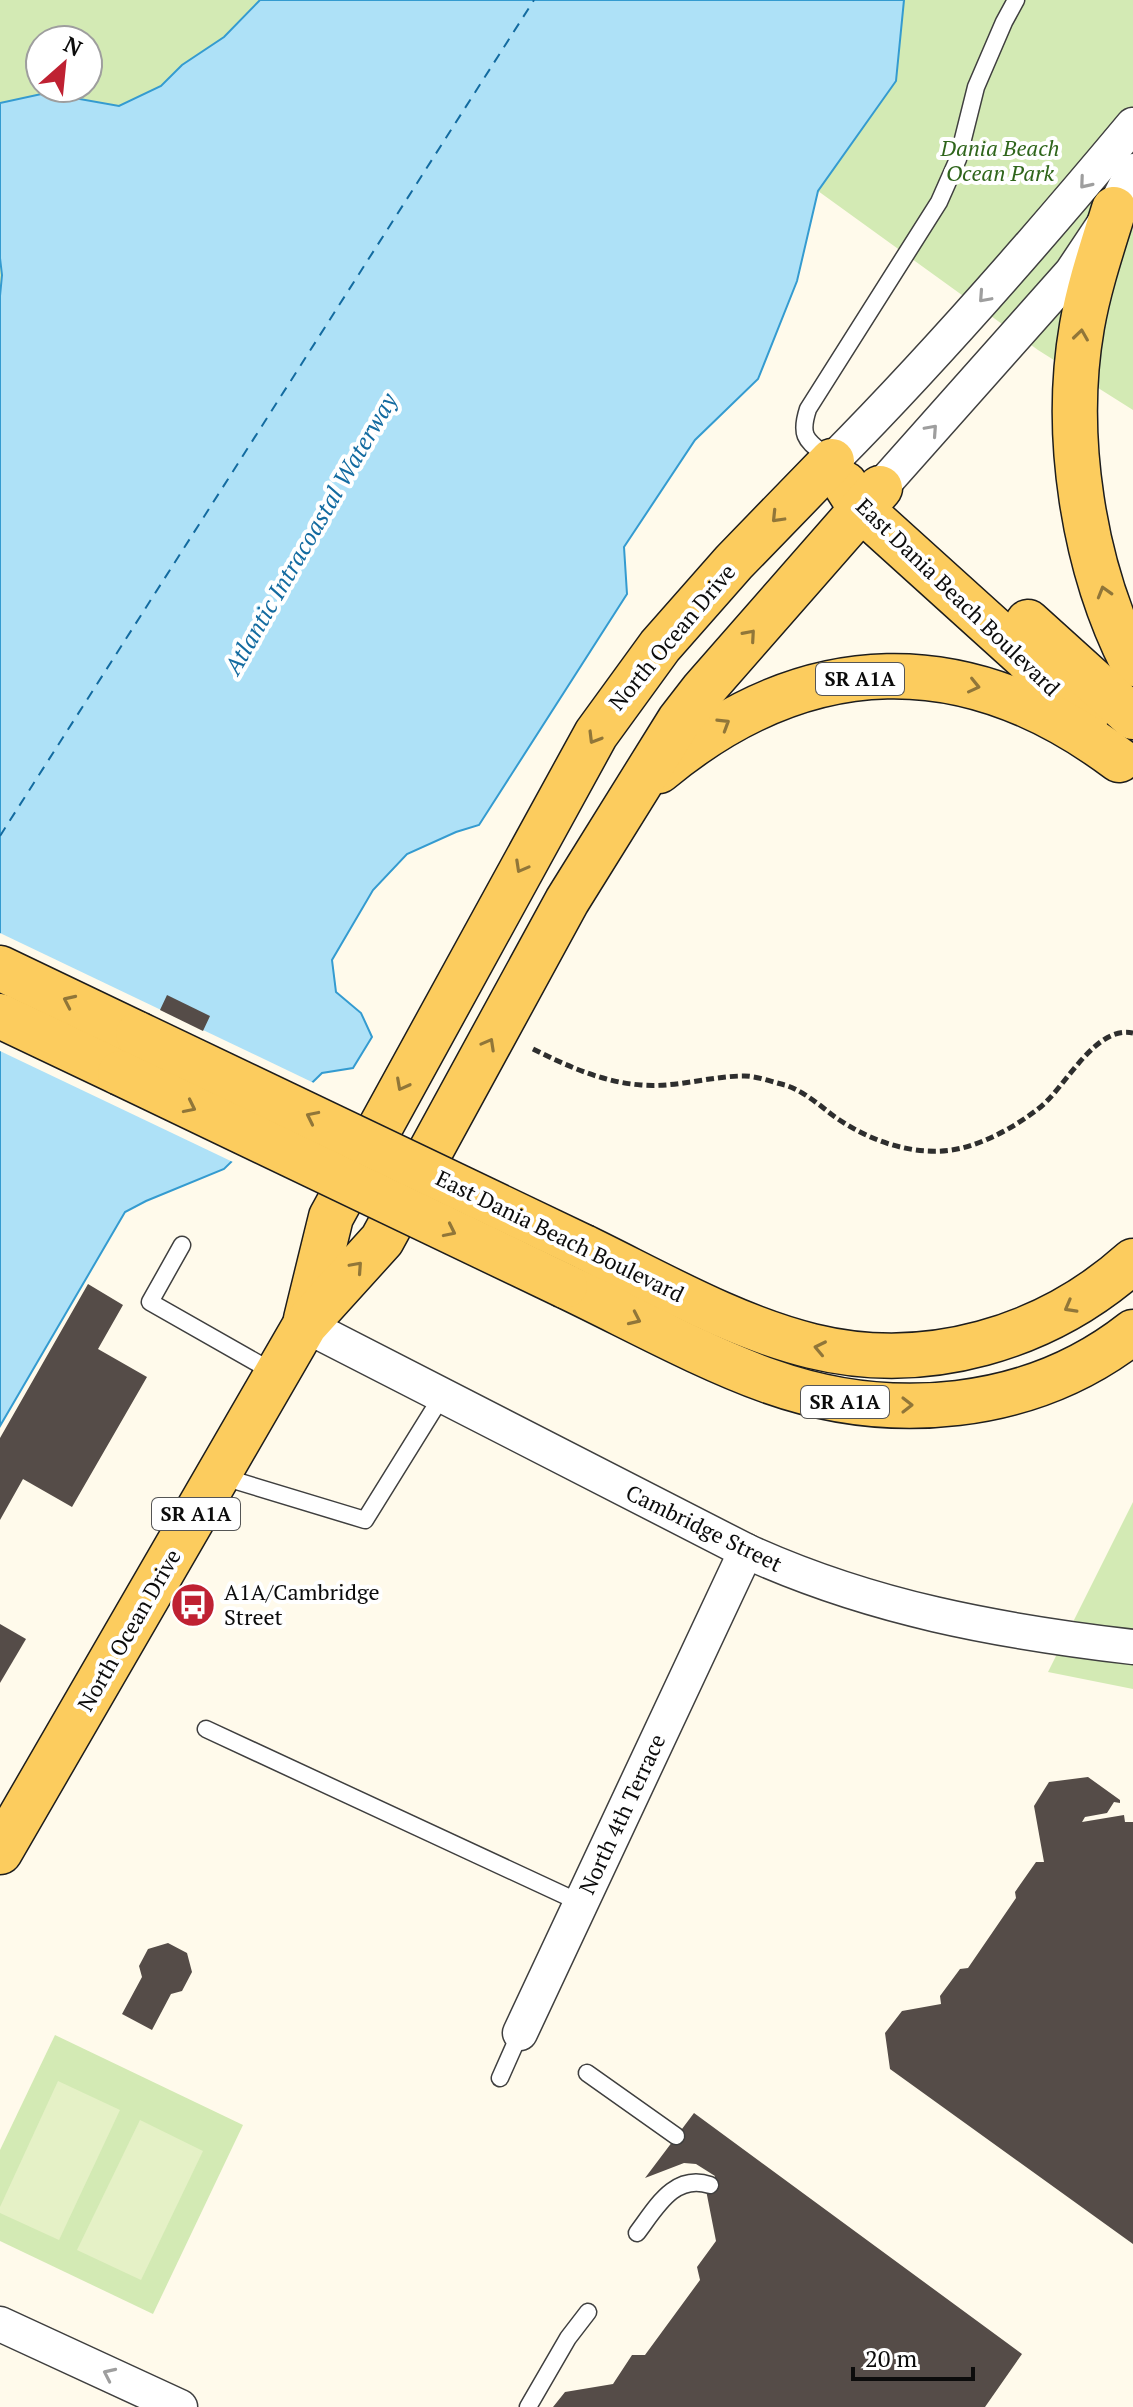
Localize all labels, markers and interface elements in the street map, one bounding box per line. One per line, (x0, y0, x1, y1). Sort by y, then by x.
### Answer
north arrow (24, 24, 104, 104)
text: N (59, 29, 88, 63)
park label: Dania Beach Ocean Park (940, 133, 1060, 187)
one-way arrow (1080, 173, 1095, 188)
one-way arrow (980, 288, 994, 303)
one-way arrow (1072, 328, 1089, 342)
water label: Atlantic Intracoastal Waterway (215, 386, 404, 682)
one-way arrow (922, 425, 936, 440)
street label: East Dania Beach Boulevard (850, 492, 1066, 702)
one-way arrow (772, 508, 787, 522)
street label: North Ocean Drive (602, 558, 741, 716)
one-way arrow (1097, 585, 1113, 599)
one-way arrow (740, 630, 755, 645)
road number: SR A1A (816, 663, 904, 695)
one-way arrow (966, 677, 980, 694)
one-way arrow (715, 719, 730, 734)
one-way arrow (588, 729, 603, 744)
one-way arrow (515, 858, 531, 873)
one-way arrow (63, 995, 78, 1011)
one-way arrow (479, 1038, 495, 1053)
one-way arrow (396, 1076, 412, 1091)
one-way arrow (182, 1097, 197, 1113)
one-way arrow (305, 1111, 320, 1127)
street label: East Dania Beach Boulevard (431, 1163, 689, 1308)
one-way arrow (442, 1221, 457, 1237)
one-way arrow (348, 1262, 363, 1276)
one-way arrow (1064, 1297, 1079, 1313)
one-way arrow (627, 1309, 642, 1325)
one-way arrow (813, 1340, 827, 1357)
road number: SR A1A (801, 1386, 889, 1418)
one-way arrow (901, 1396, 914, 1414)
street label: Cambridge Street (621, 1477, 787, 1578)
road number: SR A1A (152, 1498, 240, 1530)
street label: North Ocean Drive (70, 1544, 187, 1716)
place label: A1A/Cambridge Street (224, 1577, 380, 1631)
bus stop icon: A1A/Cambridge Street (169, 1581, 217, 1629)
street label: North 4th Terrace (572, 1729, 671, 1899)
scale bar (853, 2331, 973, 2381)
text: 20 m (865, 2342, 917, 2374)
one-way arrow (103, 2368, 117, 2384)

